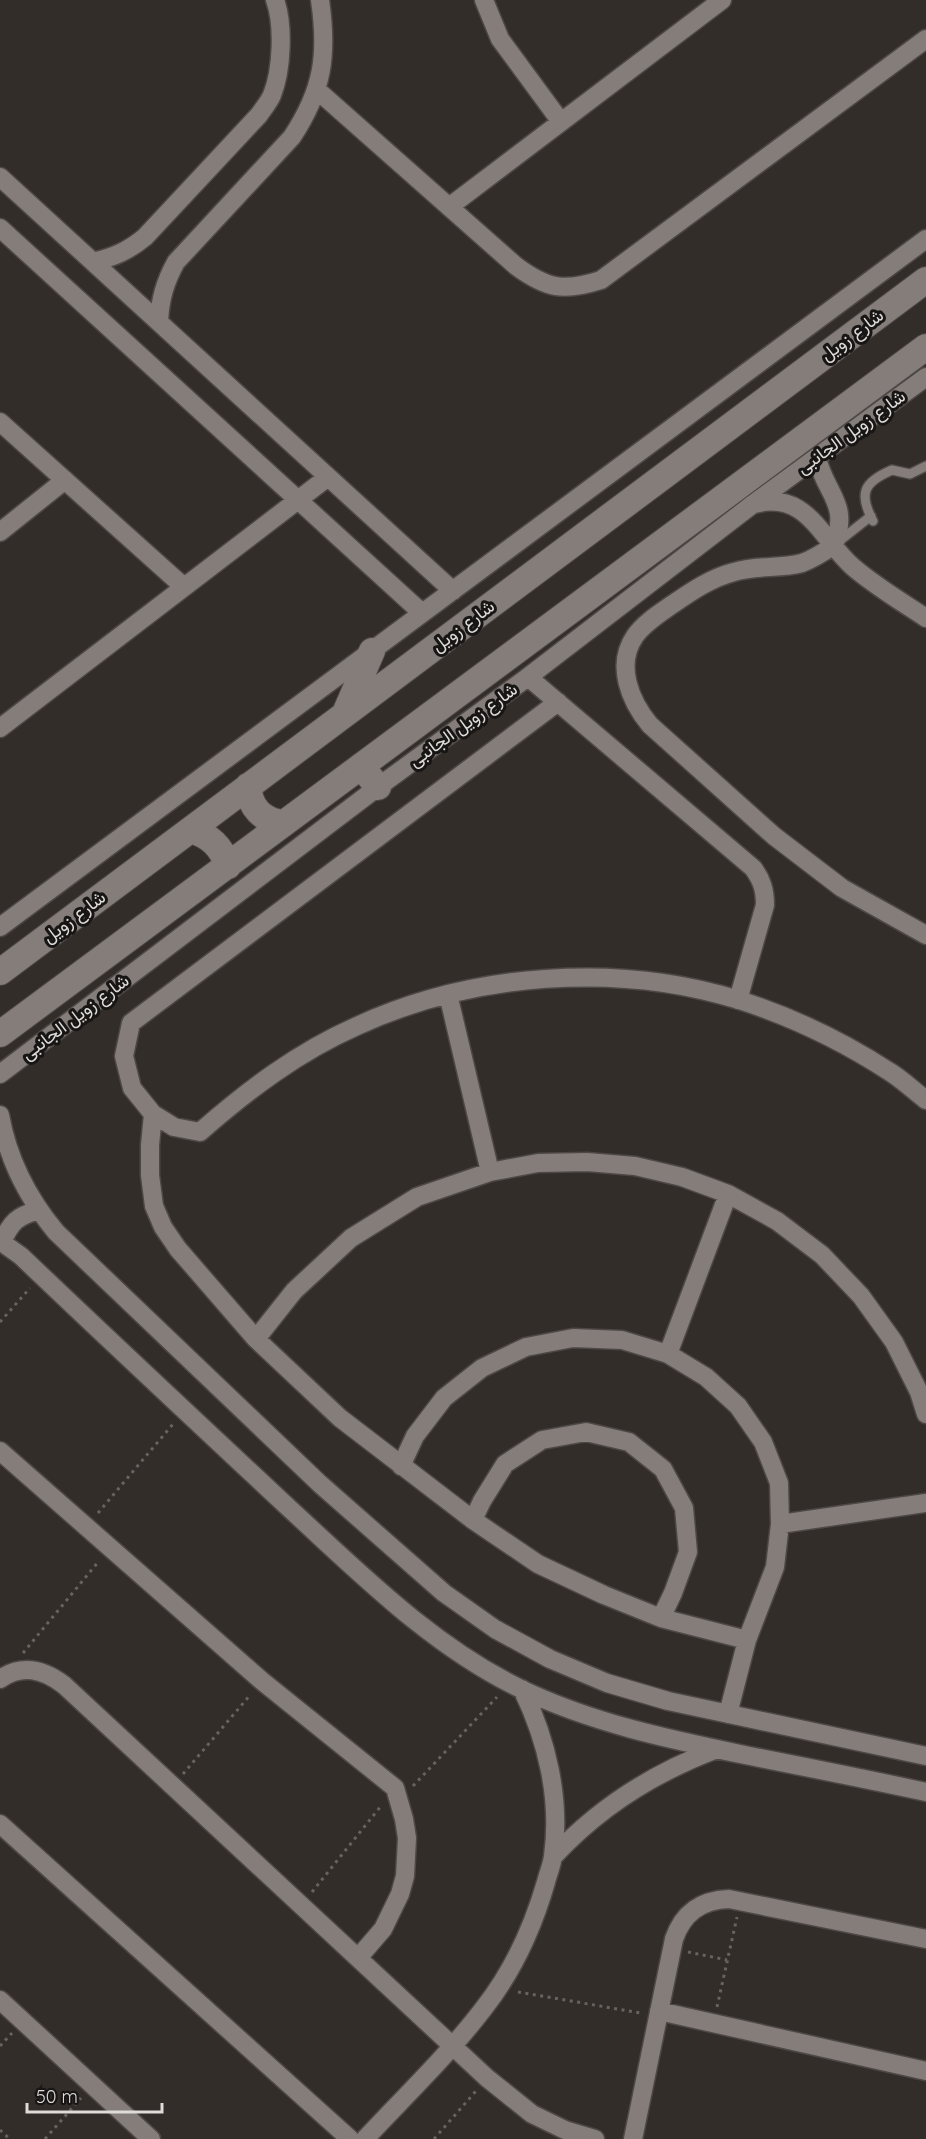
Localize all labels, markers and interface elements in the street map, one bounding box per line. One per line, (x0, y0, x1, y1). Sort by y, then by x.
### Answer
street label: شارع زويل (816, 303, 888, 367)
street label: شارع زويل الجانبى (792, 384, 910, 480)
street label: شارع زويل (427, 594, 499, 658)
street label: شارع زويل الجانبى (404, 677, 522, 773)
street label: شارع زويل (38, 885, 110, 949)
street label: شارع زويل الجانبى (16, 969, 134, 1065)
scale bar (27, 2076, 162, 2114)
text: 50 m (36, 2085, 78, 2108)

